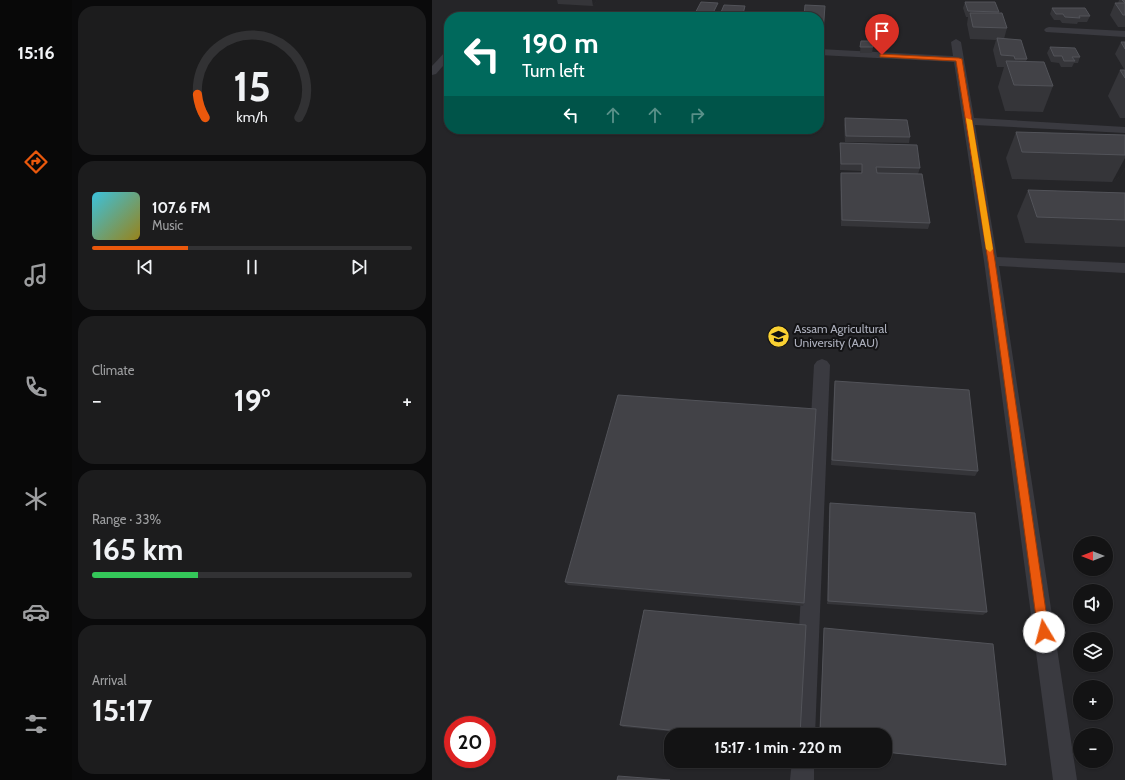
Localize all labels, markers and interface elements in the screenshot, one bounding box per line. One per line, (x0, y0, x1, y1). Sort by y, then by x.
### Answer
pin (865, 14, 899, 55)
icon: arrive (871, 20, 893, 42)
text: 190 m (522, 26, 598, 60)
icon: left (456, 28, 508, 80)
text: 15:16 (17, 42, 55, 64)
text: Turn left (522, 60, 585, 82)
text: 15 (233, 61, 271, 111)
icon: left (560, 104, 582, 126)
icon: ahead (602, 104, 624, 126)
icon: ahead (644, 104, 666, 126)
icon: right (686, 104, 708, 126)
text: km/h (236, 108, 268, 126)
icon: directions (22, 148, 50, 176)
text: 107.6 FM (152, 199, 211, 217)
text: Music (152, 217, 183, 233)
icon: previous (134, 256, 156, 278)
icon: pause (241, 256, 263, 278)
icon: next (348, 256, 370, 278)
icon: music (22, 261, 50, 289)
place label: Assam Agricultural University (AAU) (794, 321, 887, 350)
school or university icon: Assam Agricultural University (AAU) (765, 323, 791, 349)
text: Climate (92, 362, 134, 378)
icon: phone (22, 373, 50, 401)
text: 19° (234, 382, 270, 419)
text: − (92, 387, 102, 414)
text: + (402, 387, 412, 414)
icon: climate (22, 485, 50, 513)
text: Range · 33% (92, 511, 161, 527)
text: 165 km (92, 531, 183, 568)
north arrow (1073, 536, 1113, 576)
map controls (1073, 536, 1113, 768)
button: sound (1073, 584, 1113, 624)
icon: car (22, 598, 50, 626)
position arrow (1023, 611, 1065, 653)
button: layers (1073, 632, 1113, 672)
text: Arrival (92, 672, 127, 688)
button: + (1073, 680, 1113, 720)
text: 15:17 (92, 692, 152, 729)
icon: filters (22, 710, 50, 738)
speed limit sign: 20 (444, 716, 496, 768)
button: − (1073, 728, 1113, 768)
text: 15:17 · 1 min · 220 m (714, 739, 842, 757)

